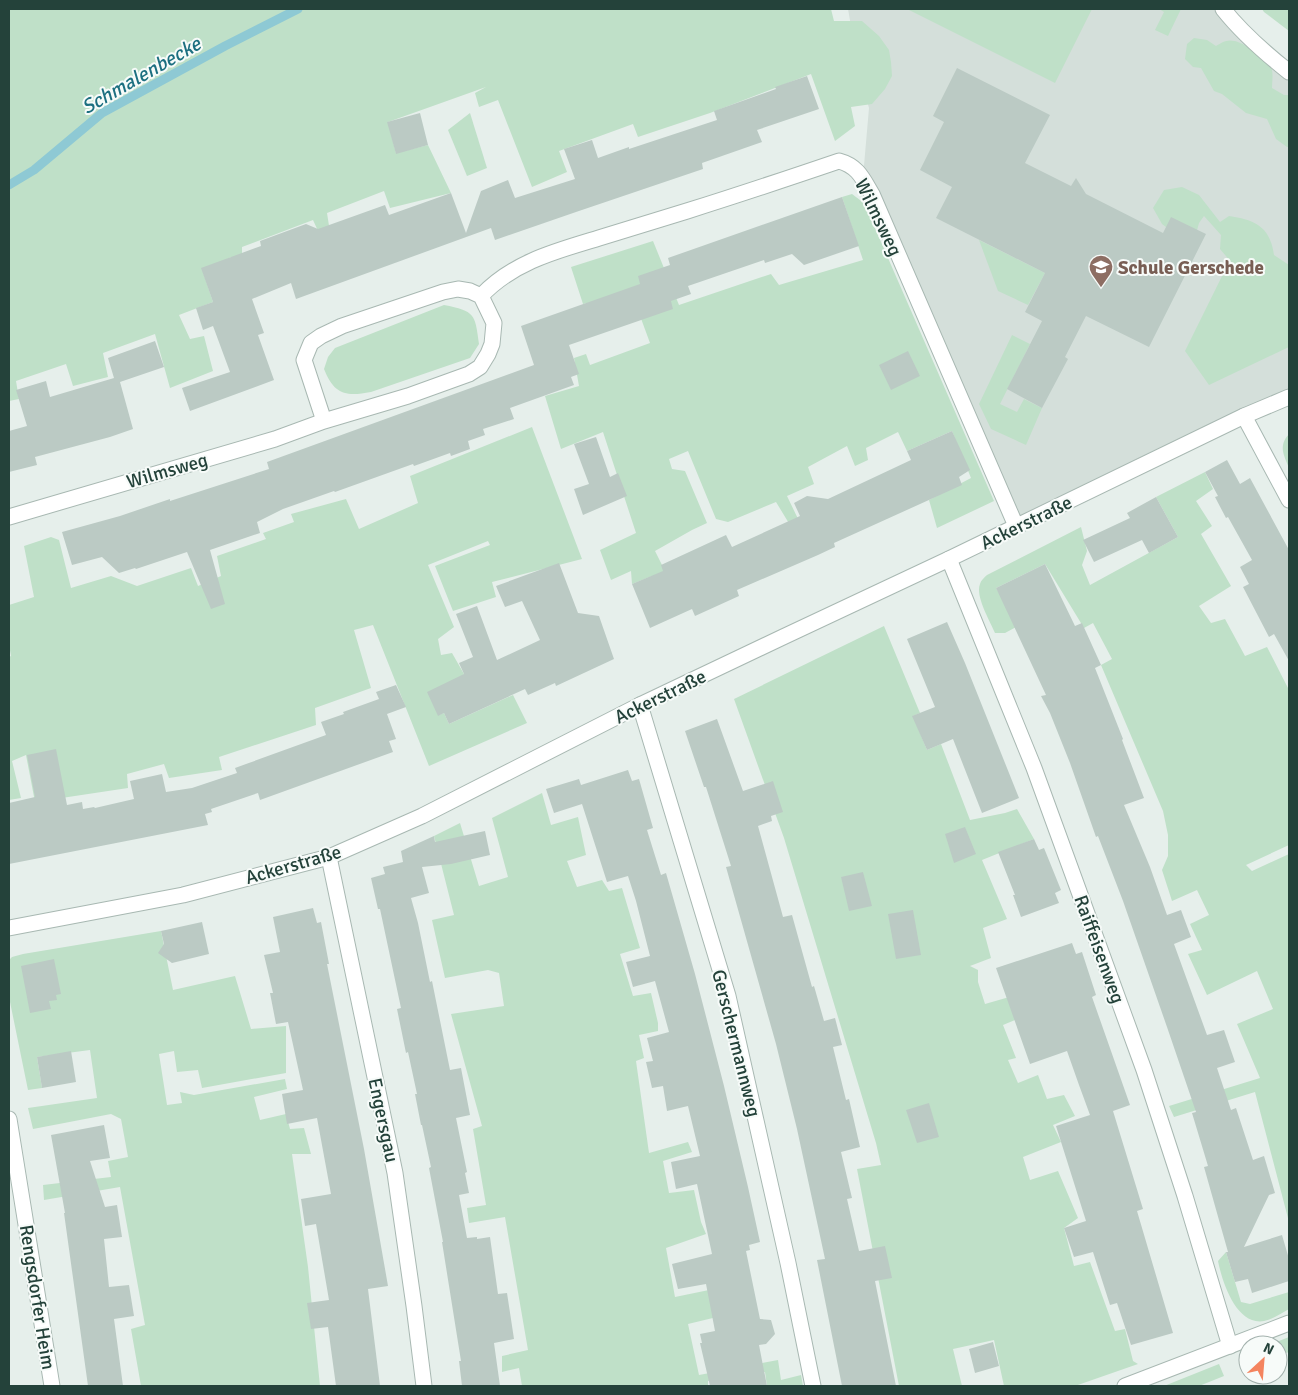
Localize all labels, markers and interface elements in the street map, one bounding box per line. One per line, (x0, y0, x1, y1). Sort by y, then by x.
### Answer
water label: Schmalenbecke (77, 31, 206, 120)
street label: Wilmsweg (849, 175, 907, 260)
school or university icon: Schule Gerschede (1088, 254, 1114, 288)
place label: Schule Gerschede (1118, 256, 1264, 280)
street label: Wilmsweg (124, 448, 211, 494)
street label: Ackerstraße (977, 490, 1076, 555)
street label: Ackerstraße (611, 664, 710, 729)
street label: Ackerstraße (242, 840, 344, 890)
street label: Raiffeisenweg (1068, 892, 1130, 1007)
street label: Gerschermannweg (706, 967, 766, 1119)
street label: Engersgau (362, 1076, 404, 1165)
street label: Rengsdorfer Heim (14, 1223, 60, 1371)
north arrow (1238, 1335, 1288, 1385)
text: N (1260, 1339, 1277, 1359)

